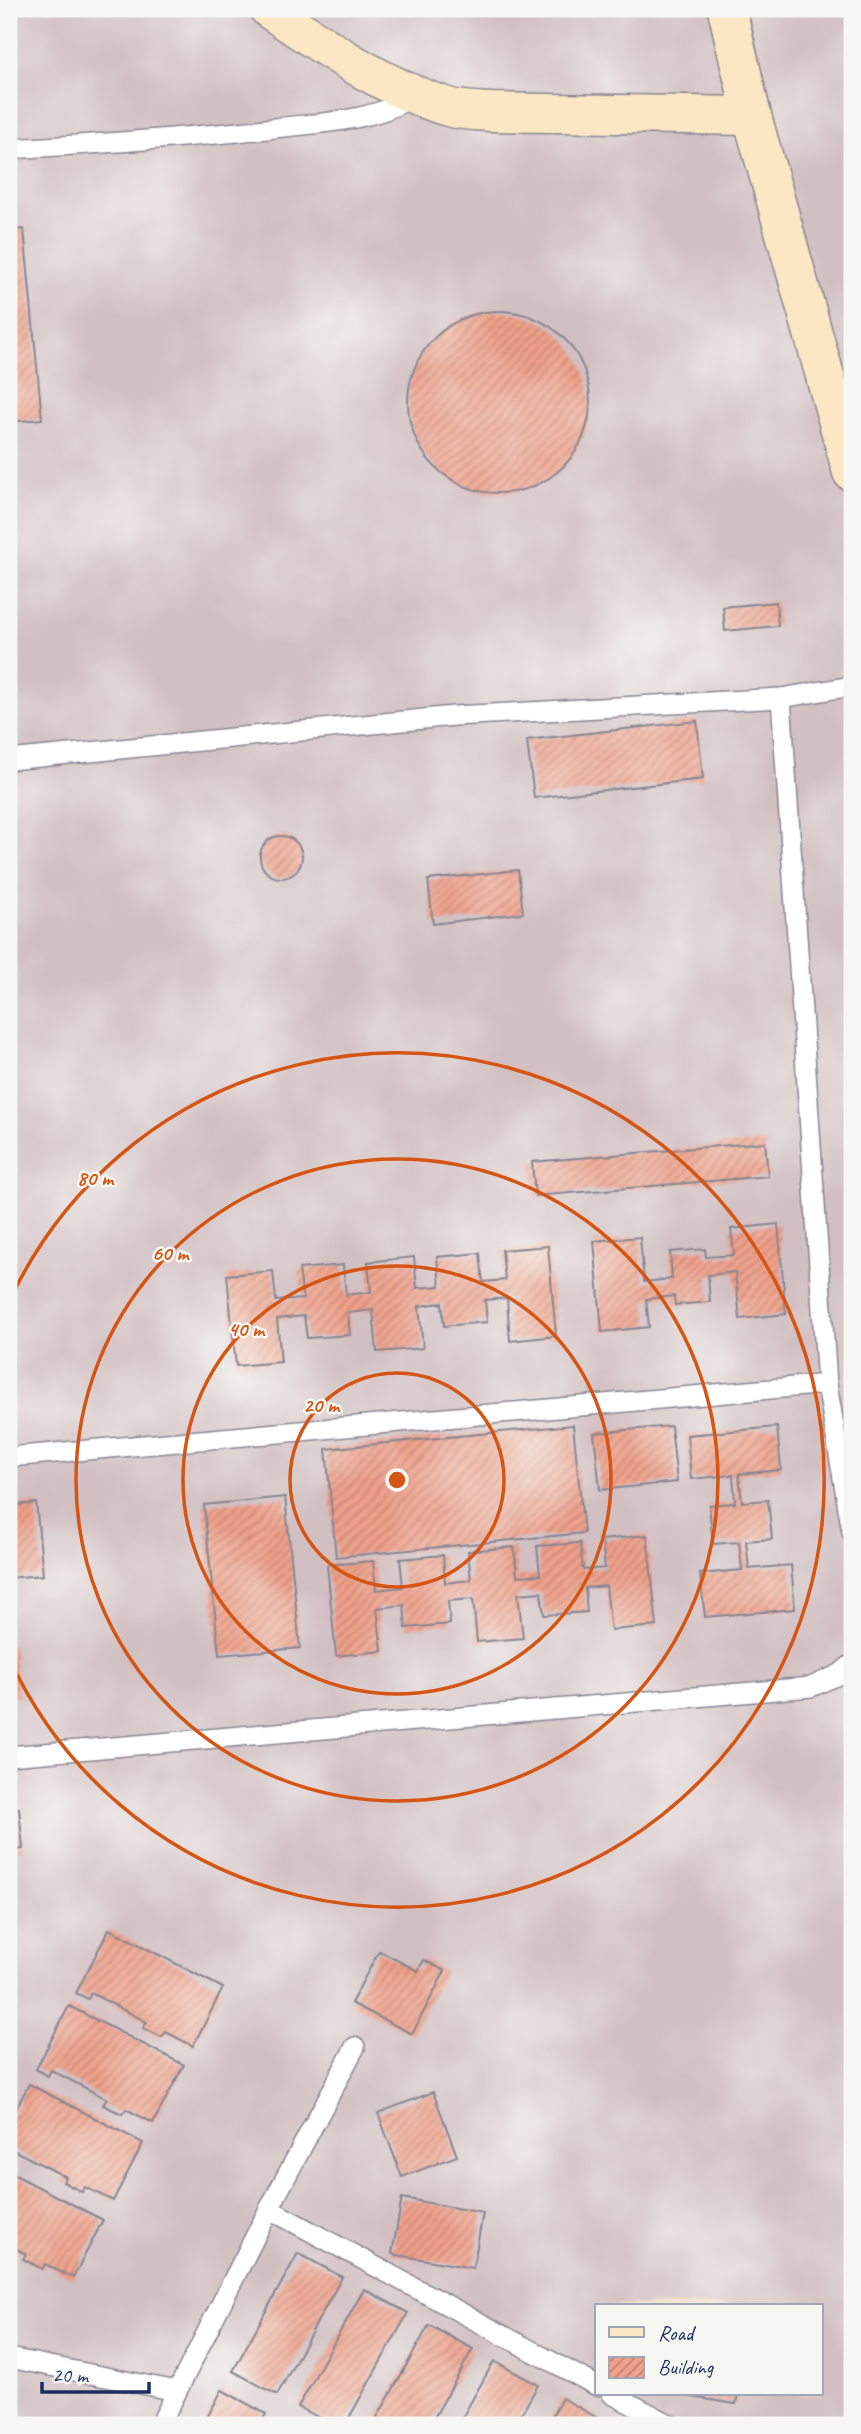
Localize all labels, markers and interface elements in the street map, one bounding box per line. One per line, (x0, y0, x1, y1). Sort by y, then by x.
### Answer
text: 80 m (77, 1165, 115, 1191)
text: 60 m (152, 1240, 190, 1266)
text: 40 m (228, 1316, 266, 1342)
text: 20 m (303, 1392, 341, 1418)
centre of rings (385, 1468, 409, 1492)
legend (595, 2304, 822, 2396)
text: Road (658, 2320, 697, 2346)
scale bar (42, 2350, 149, 2394)
text: Building (658, 2354, 715, 2380)
text: 20 m (52, 2362, 90, 2388)

